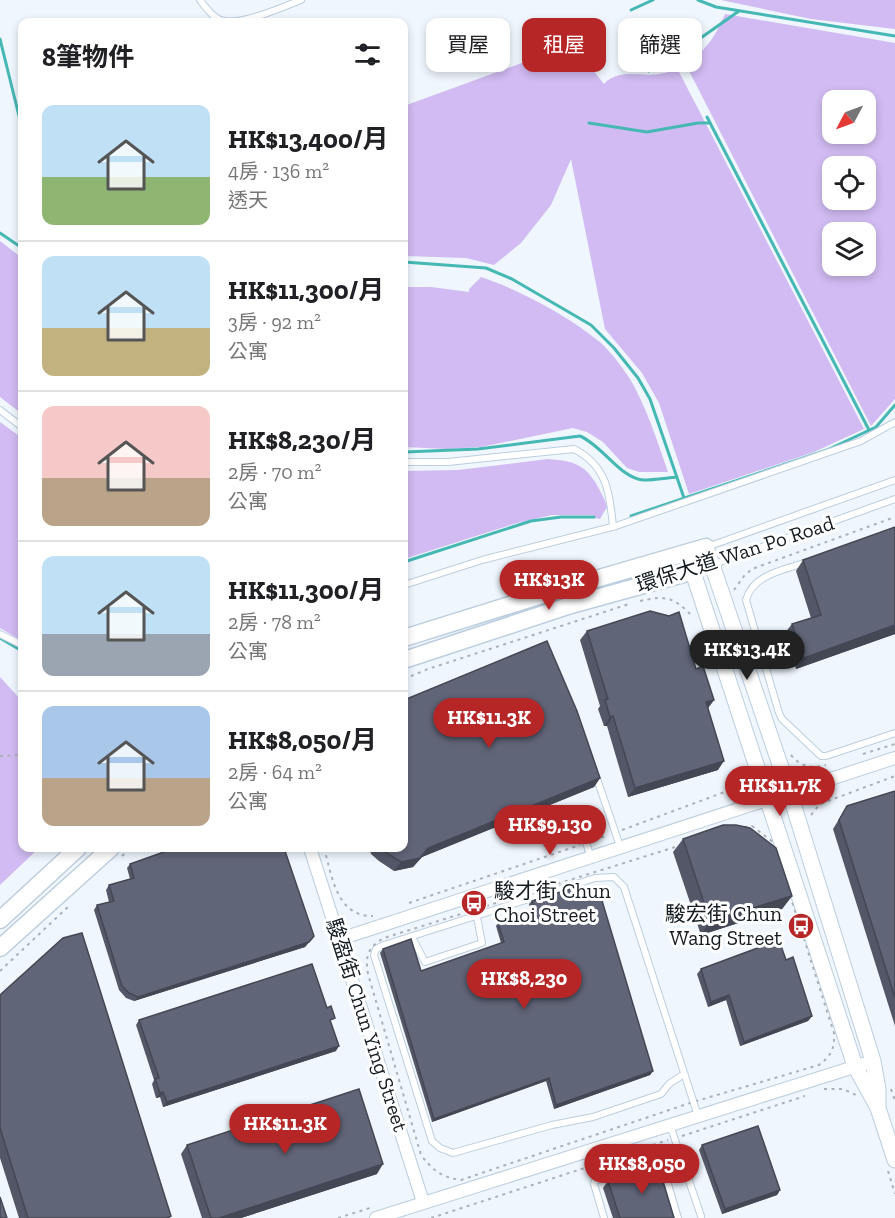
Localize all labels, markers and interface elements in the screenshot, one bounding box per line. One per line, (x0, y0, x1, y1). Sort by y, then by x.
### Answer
chip: 買屋 (426, 18, 510, 72)
chip: 租屋 (522, 18, 606, 72)
chip: 篩選 (618, 18, 702, 72)
icon: filters (351, 38, 384, 71)
text: 8筆物件 (42, 41, 134, 73)
north arrow (822, 90, 876, 144)
map controls (822, 90, 876, 276)
text: HK$13,400/月 (228, 123, 389, 155)
icon: home (90, 129, 162, 201)
button: locate (822, 156, 876, 210)
text: 4房 · 136 m² (228, 159, 329, 183)
text: 透天 (228, 188, 268, 212)
button: layers (822, 222, 876, 276)
text: HK$11,300/月 (228, 274, 384, 306)
icon: home (90, 280, 162, 352)
text: 3房 · 92 m² (228, 310, 321, 334)
text: 公寓 (228, 339, 268, 363)
text: HK$8,230/月 (228, 424, 376, 456)
icon: home (90, 430, 162, 502)
text: 2房 · 70 m² (228, 460, 321, 484)
text: 公寓 (228, 489, 268, 513)
street label: 環保大道 Wan Po Road (633, 510, 837, 597)
pin: HK$13K (500, 560, 598, 611)
text: HK$13K (514, 567, 584, 591)
text: HK$11,300/月 (228, 574, 384, 606)
icon: home (90, 580, 162, 652)
text: 2房 · 78 m² (228, 610, 321, 634)
pin: HK$13.4K (685, 630, 809, 681)
text: HK$13.4K (704, 637, 790, 661)
text: 公寓 (228, 639, 268, 663)
pin: HK$11.3K (427, 698, 551, 749)
text: HK$11.3K (447, 705, 531, 729)
text: HK$8,050/月 (228, 724, 377, 756)
icon: home (90, 730, 162, 802)
text: 2房 · 64 m² (228, 760, 322, 784)
pin: HK$11.7K (718, 766, 842, 817)
text: HK$11.7K (739, 773, 821, 797)
text: 公寓 (228, 789, 268, 813)
pin: HK$9,130 (488, 805, 612, 856)
text: HK$9,130 (508, 812, 592, 836)
place label: 駿才街 Chun Choi Street (494, 878, 611, 927)
bus stop icon: 駿才街 Chun Choi Street (459, 888, 489, 918)
place label: 駿宏街 Chun Wang Street (665, 901, 782, 950)
bus stop icon: 駿宏街 Chun Wang Street (786, 911, 816, 941)
street label: 駿盈街 Chun Ying Street (321, 915, 414, 1135)
pin: HK$8,230 (462, 959, 586, 1010)
text: HK$8,230 (481, 966, 567, 990)
pin: HK$11.3K (223, 1104, 347, 1155)
text: HK$11.3K (243, 1111, 327, 1135)
pin: HK$8,050 (580, 1144, 704, 1195)
text: HK$8,050 (598, 1151, 686, 1175)

